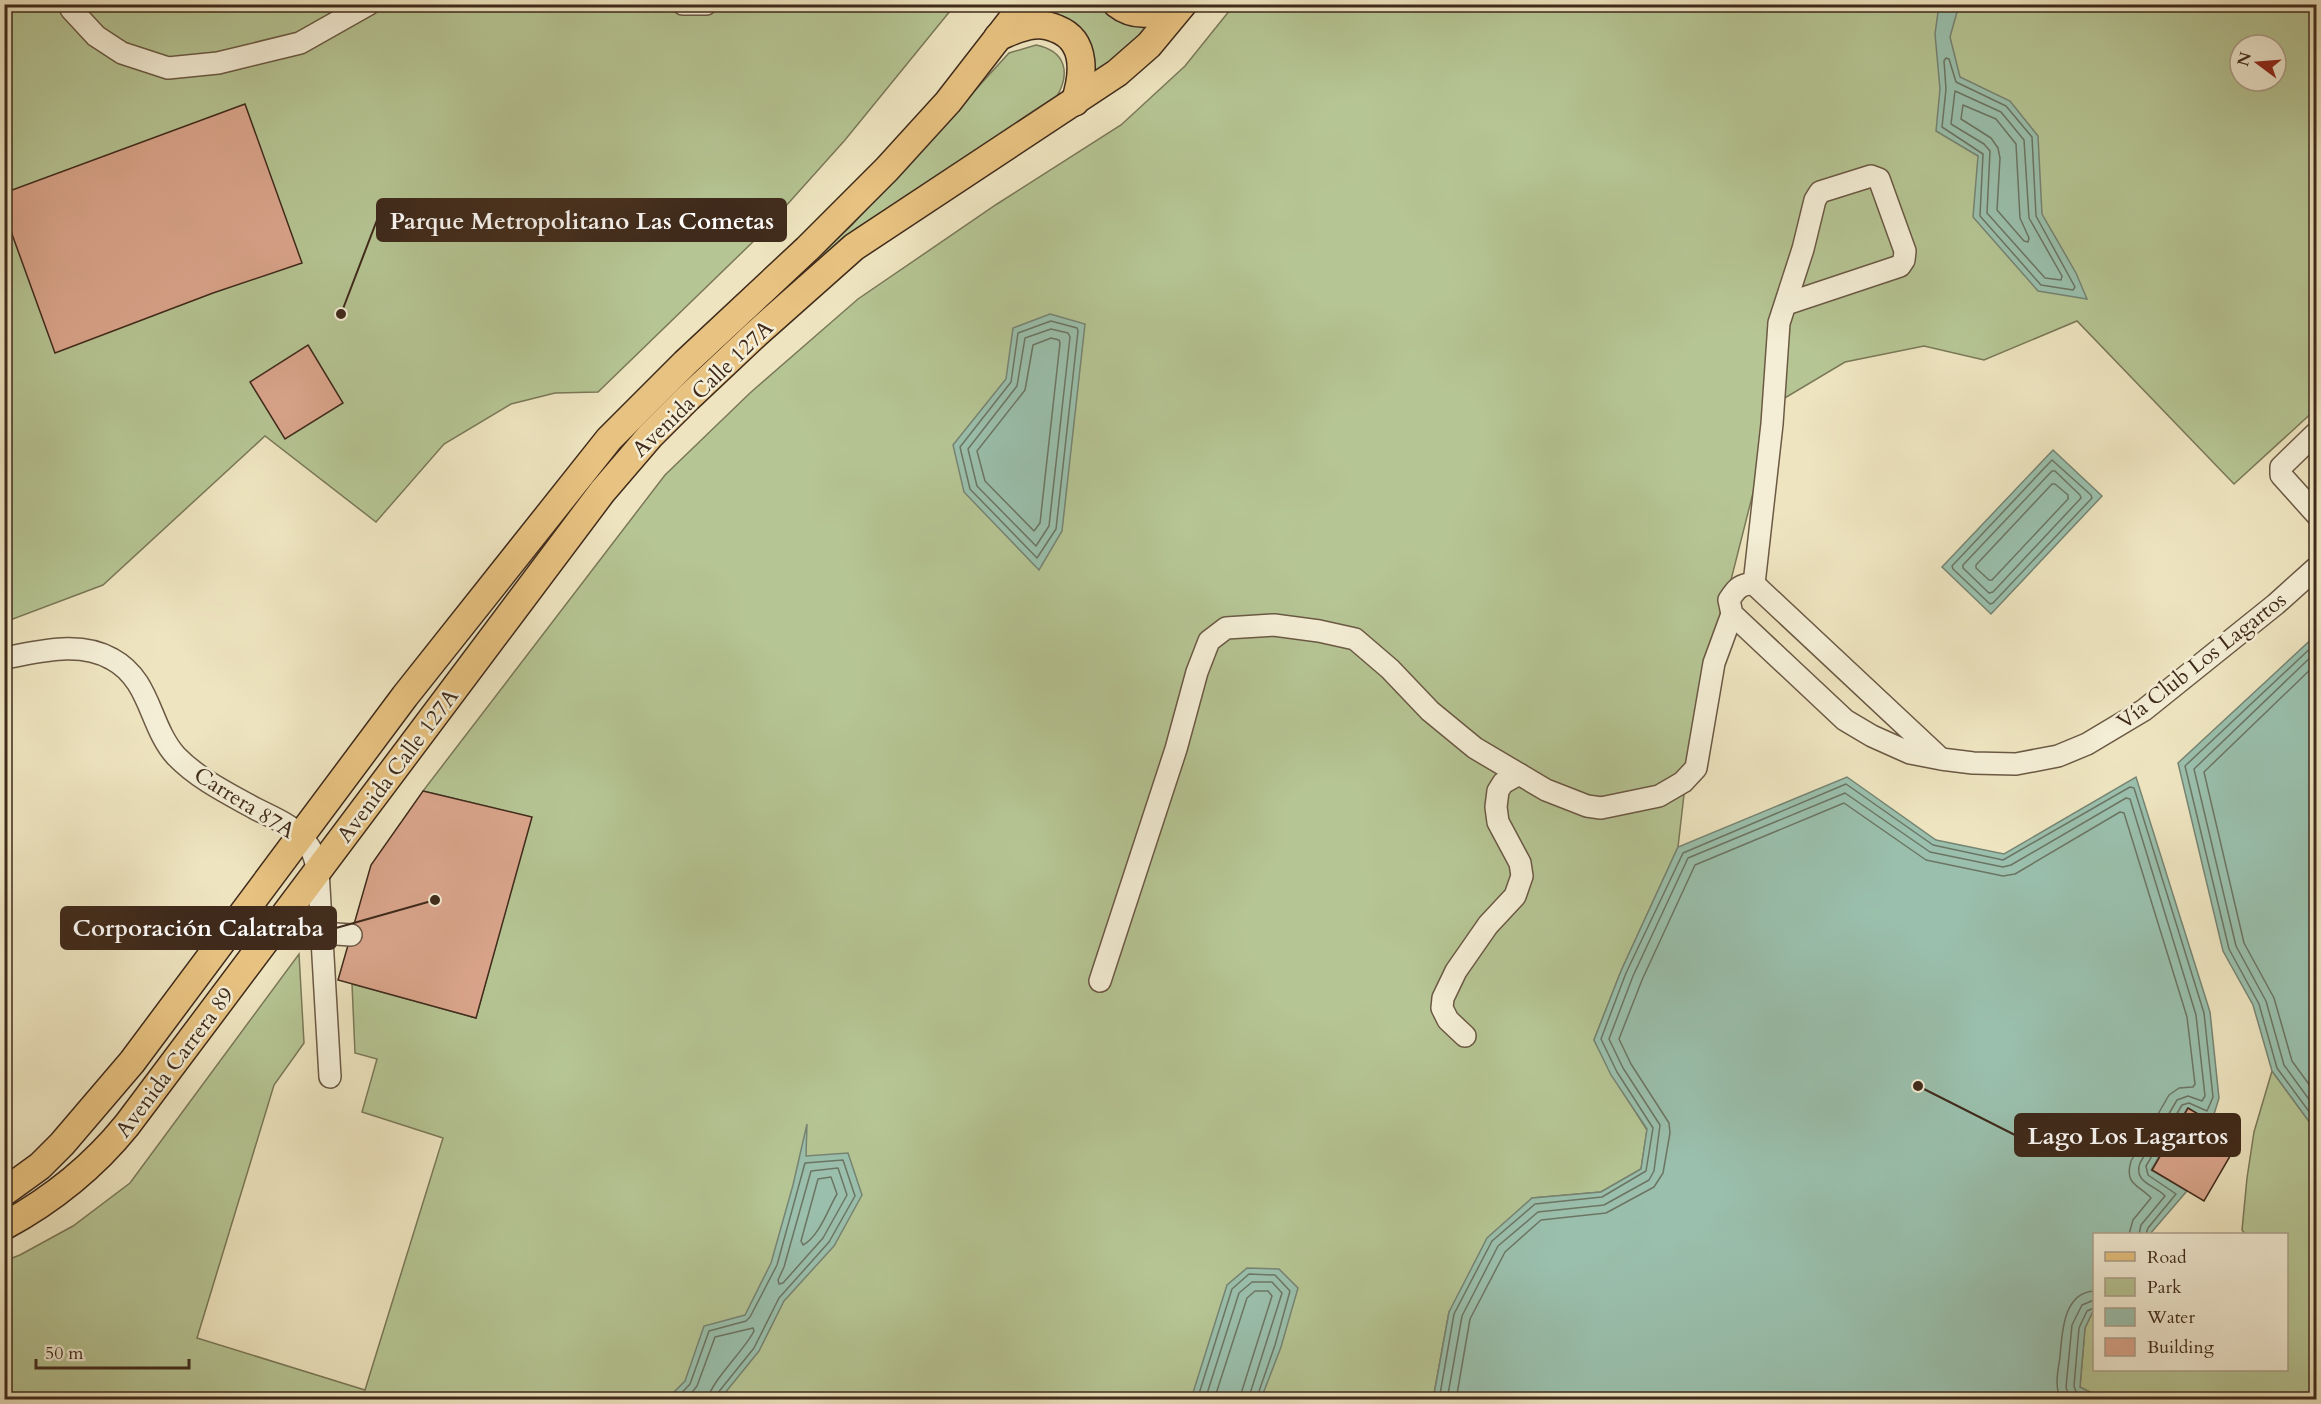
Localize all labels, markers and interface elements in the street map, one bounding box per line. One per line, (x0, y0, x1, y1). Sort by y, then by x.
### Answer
north arrow (2228, 33, 2288, 93)
text: N (2232, 49, 2257, 69)
callout: Parque Metropolitano Las Cometas (377, 199, 786, 241)
text: Parque Metropolitano Las Cometas (390, 205, 774, 238)
street label: Avenida Calle 127A (626, 313, 780, 464)
street label: Vía Club Los Lagartos (2111, 585, 2293, 736)
street label: Avenida Calle 127A (330, 682, 466, 849)
street label: Carrera 87A (188, 760, 301, 846)
callout: Corporación Calatraba (61, 907, 336, 949)
text: Corporación Calatraba (72, 912, 324, 945)
street label: Avenida Carrera 89 (108, 981, 241, 1144)
callout: Lago Los Lagartos (2015, 1114, 2240, 1156)
text: Lago Los Lagartos (2028, 1120, 2228, 1153)
legend (2093, 1233, 2288, 1371)
text: Road (2147, 1245, 2187, 1270)
text: Park (2147, 1275, 2182, 1300)
text: Water (2146, 1305, 2196, 1330)
scale bar (36, 1332, 189, 1370)
text: Building (2147, 1335, 2215, 1360)
text: 50 m (45, 1341, 84, 1366)

